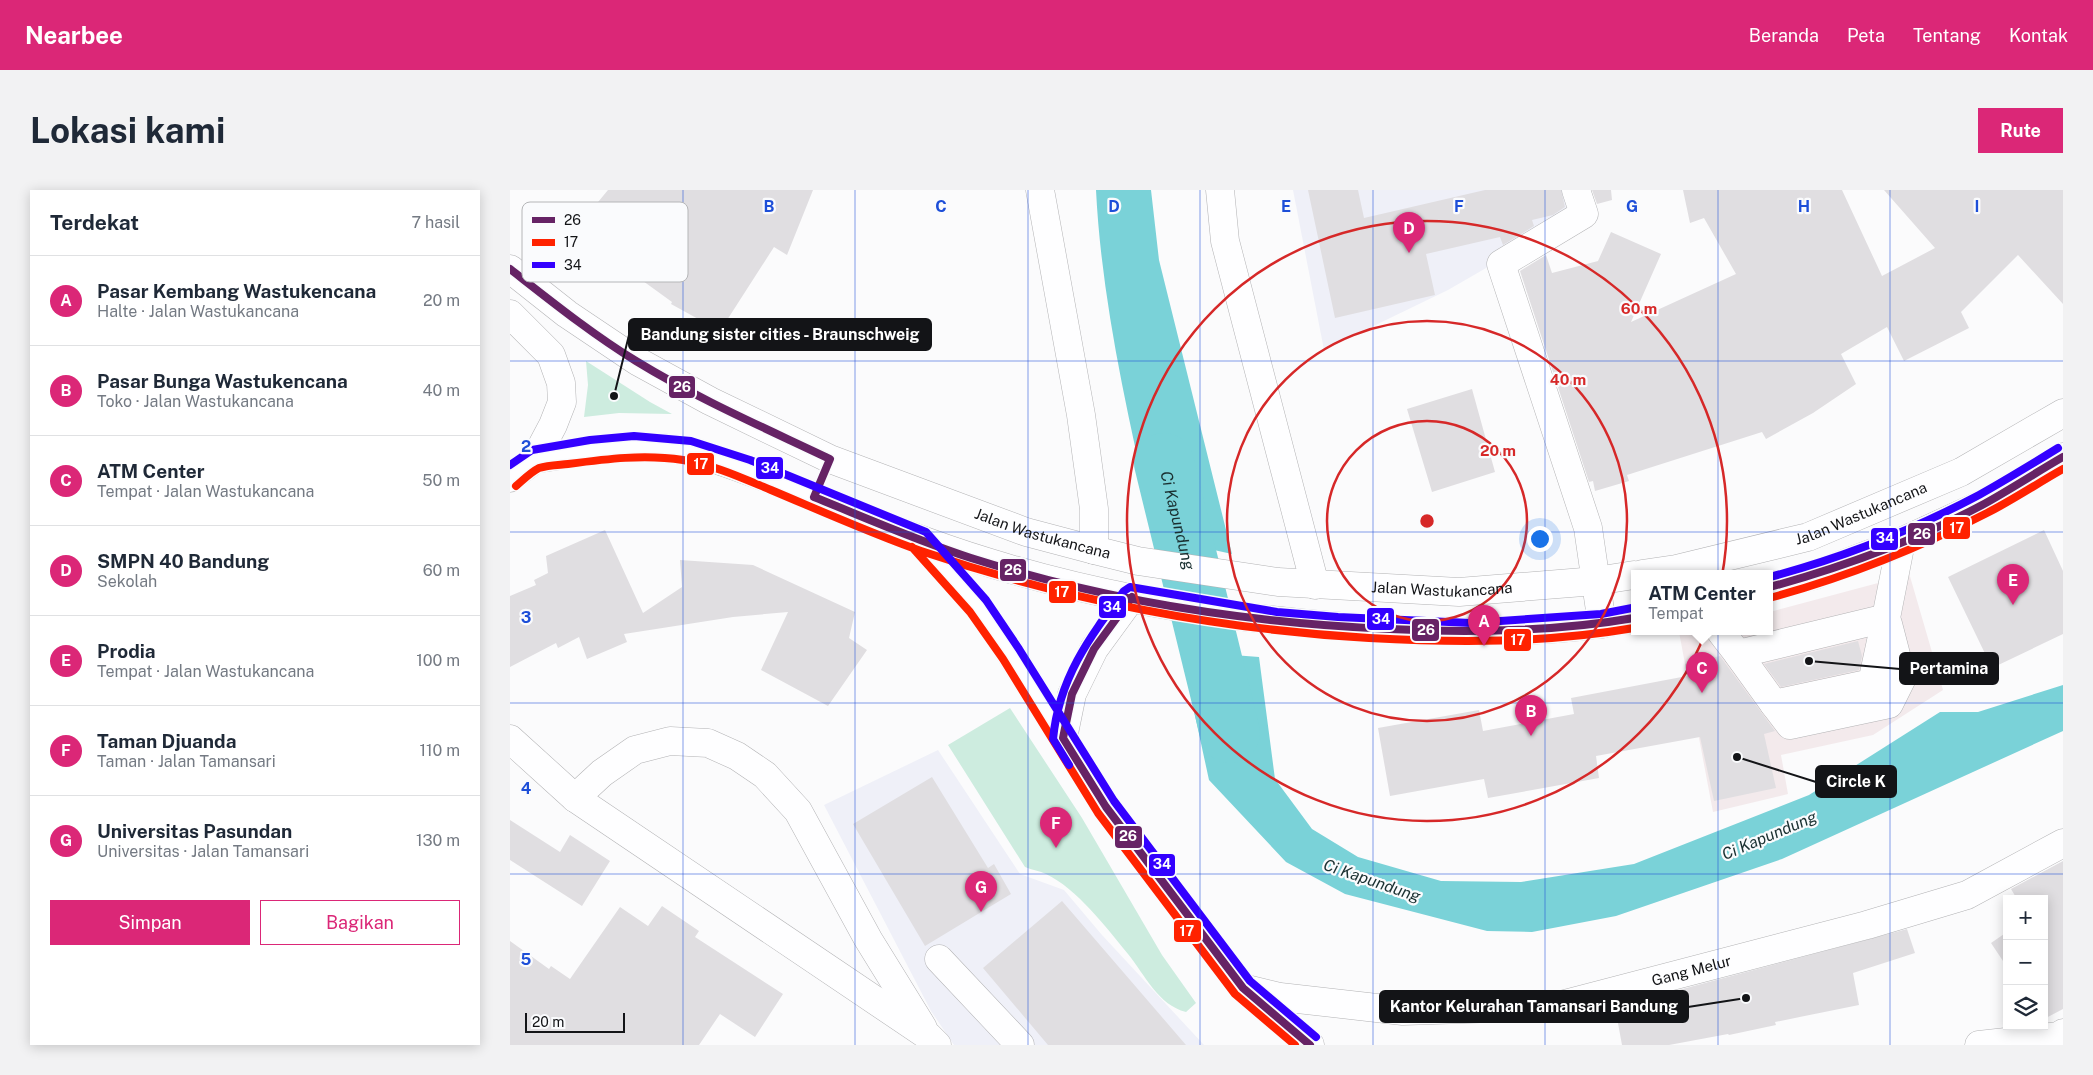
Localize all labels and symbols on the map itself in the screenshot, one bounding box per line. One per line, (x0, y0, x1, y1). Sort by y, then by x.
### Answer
text: B (764, 197, 775, 216)
text: C (935, 197, 947, 216)
text: D (1108, 197, 1120, 216)
text: E (1281, 197, 1291, 216)
text: F (1454, 197, 1464, 216)
text: G (1626, 197, 1638, 216)
text: H (1798, 197, 1810, 216)
text: I (1975, 197, 1979, 216)
legend (522, 202, 688, 282)
text: 26 (564, 212, 581, 228)
pin: D (1393, 212, 1425, 253)
text: 17 (564, 234, 578, 250)
text: 34 (564, 257, 582, 273)
text: 60 m (1621, 300, 1657, 317)
callout: Bandung sister cities - Braunschweig (629, 319, 931, 350)
text: Bandung sister cities - Braunschweig (640, 325, 920, 344)
text: 40 m (1550, 371, 1586, 388)
line badge: 26 (668, 375, 696, 399)
text: 26 (673, 379, 691, 395)
text: 2 (521, 437, 531, 456)
text: 20 m (1480, 442, 1516, 459)
line badge: 17 (686, 452, 715, 476)
text: 17 (694, 456, 709, 472)
line badge: 34 (755, 456, 784, 480)
text: 34 (761, 460, 779, 476)
water label: Ci Kapundung (1156, 469, 1199, 572)
street label: Jalan Wastukancana (1793, 478, 1929, 548)
street label: Jalan Wastukancana (972, 505, 1112, 562)
centre of rings (1418, 512, 1436, 530)
line badge: 17 (1942, 516, 1971, 540)
text: 17 (1950, 520, 1965, 536)
line badge: 26 (1907, 522, 1936, 546)
your location (1527, 526, 1553, 552)
text: 26 (1913, 526, 1931, 542)
line badge: 34 (1870, 527, 1899, 551)
text: 34 (1876, 530, 1894, 546)
line badge: 26 (999, 558, 1027, 582)
text: 26 (1004, 562, 1022, 578)
pin: E (1997, 564, 2029, 605)
street label: Jalan Wastukancana (1371, 578, 1513, 600)
line badge: 17 (1048, 580, 1077, 604)
text: 17 (1055, 584, 1070, 600)
line badge: 34 (1098, 595, 1127, 619)
text: 34 (1103, 599, 1121, 615)
pin: A (1468, 605, 1500, 646)
line badge: 34 (1366, 607, 1395, 631)
text: 3 (521, 608, 531, 627)
text: 34 (1372, 611, 1390, 627)
line badge: 26 (1411, 618, 1440, 642)
text: 26 (1417, 622, 1435, 638)
line badge: 17 (1503, 628, 1532, 652)
text: 17 (1511, 632, 1526, 648)
pin: C (1686, 652, 1718, 693)
callout: Pertamina (1900, 653, 1998, 684)
text: Pertamina (1910, 659, 1988, 678)
pin: B (1515, 695, 1547, 736)
callout: Circle K (1816, 766, 1896, 797)
text: Circle K (1826, 772, 1887, 791)
text: 4 (521, 779, 532, 798)
pin: F (1040, 807, 1072, 848)
water label: Ci Kapundung (1719, 807, 1820, 864)
line badge: 26 (1114, 825, 1143, 849)
text: 26 (1119, 828, 1137, 844)
line badge: 34 (1148, 853, 1176, 877)
water label: Ci Kapundung (1321, 855, 1423, 906)
text: 34 (1153, 856, 1171, 872)
pin: G (965, 871, 997, 912)
line badge: 17 (1173, 919, 1202, 943)
text: 17 (1180, 923, 1195, 939)
text: 5 (521, 950, 532, 969)
street label: Gang Melur (1650, 952, 1733, 989)
callout: Kantor Kelurahan Tamansari Bandung (1380, 991, 1688, 1022)
text: Kantor Kelurahan Tamansari Bandung (1390, 997, 1678, 1016)
scale bar (525, 1010, 625, 1033)

